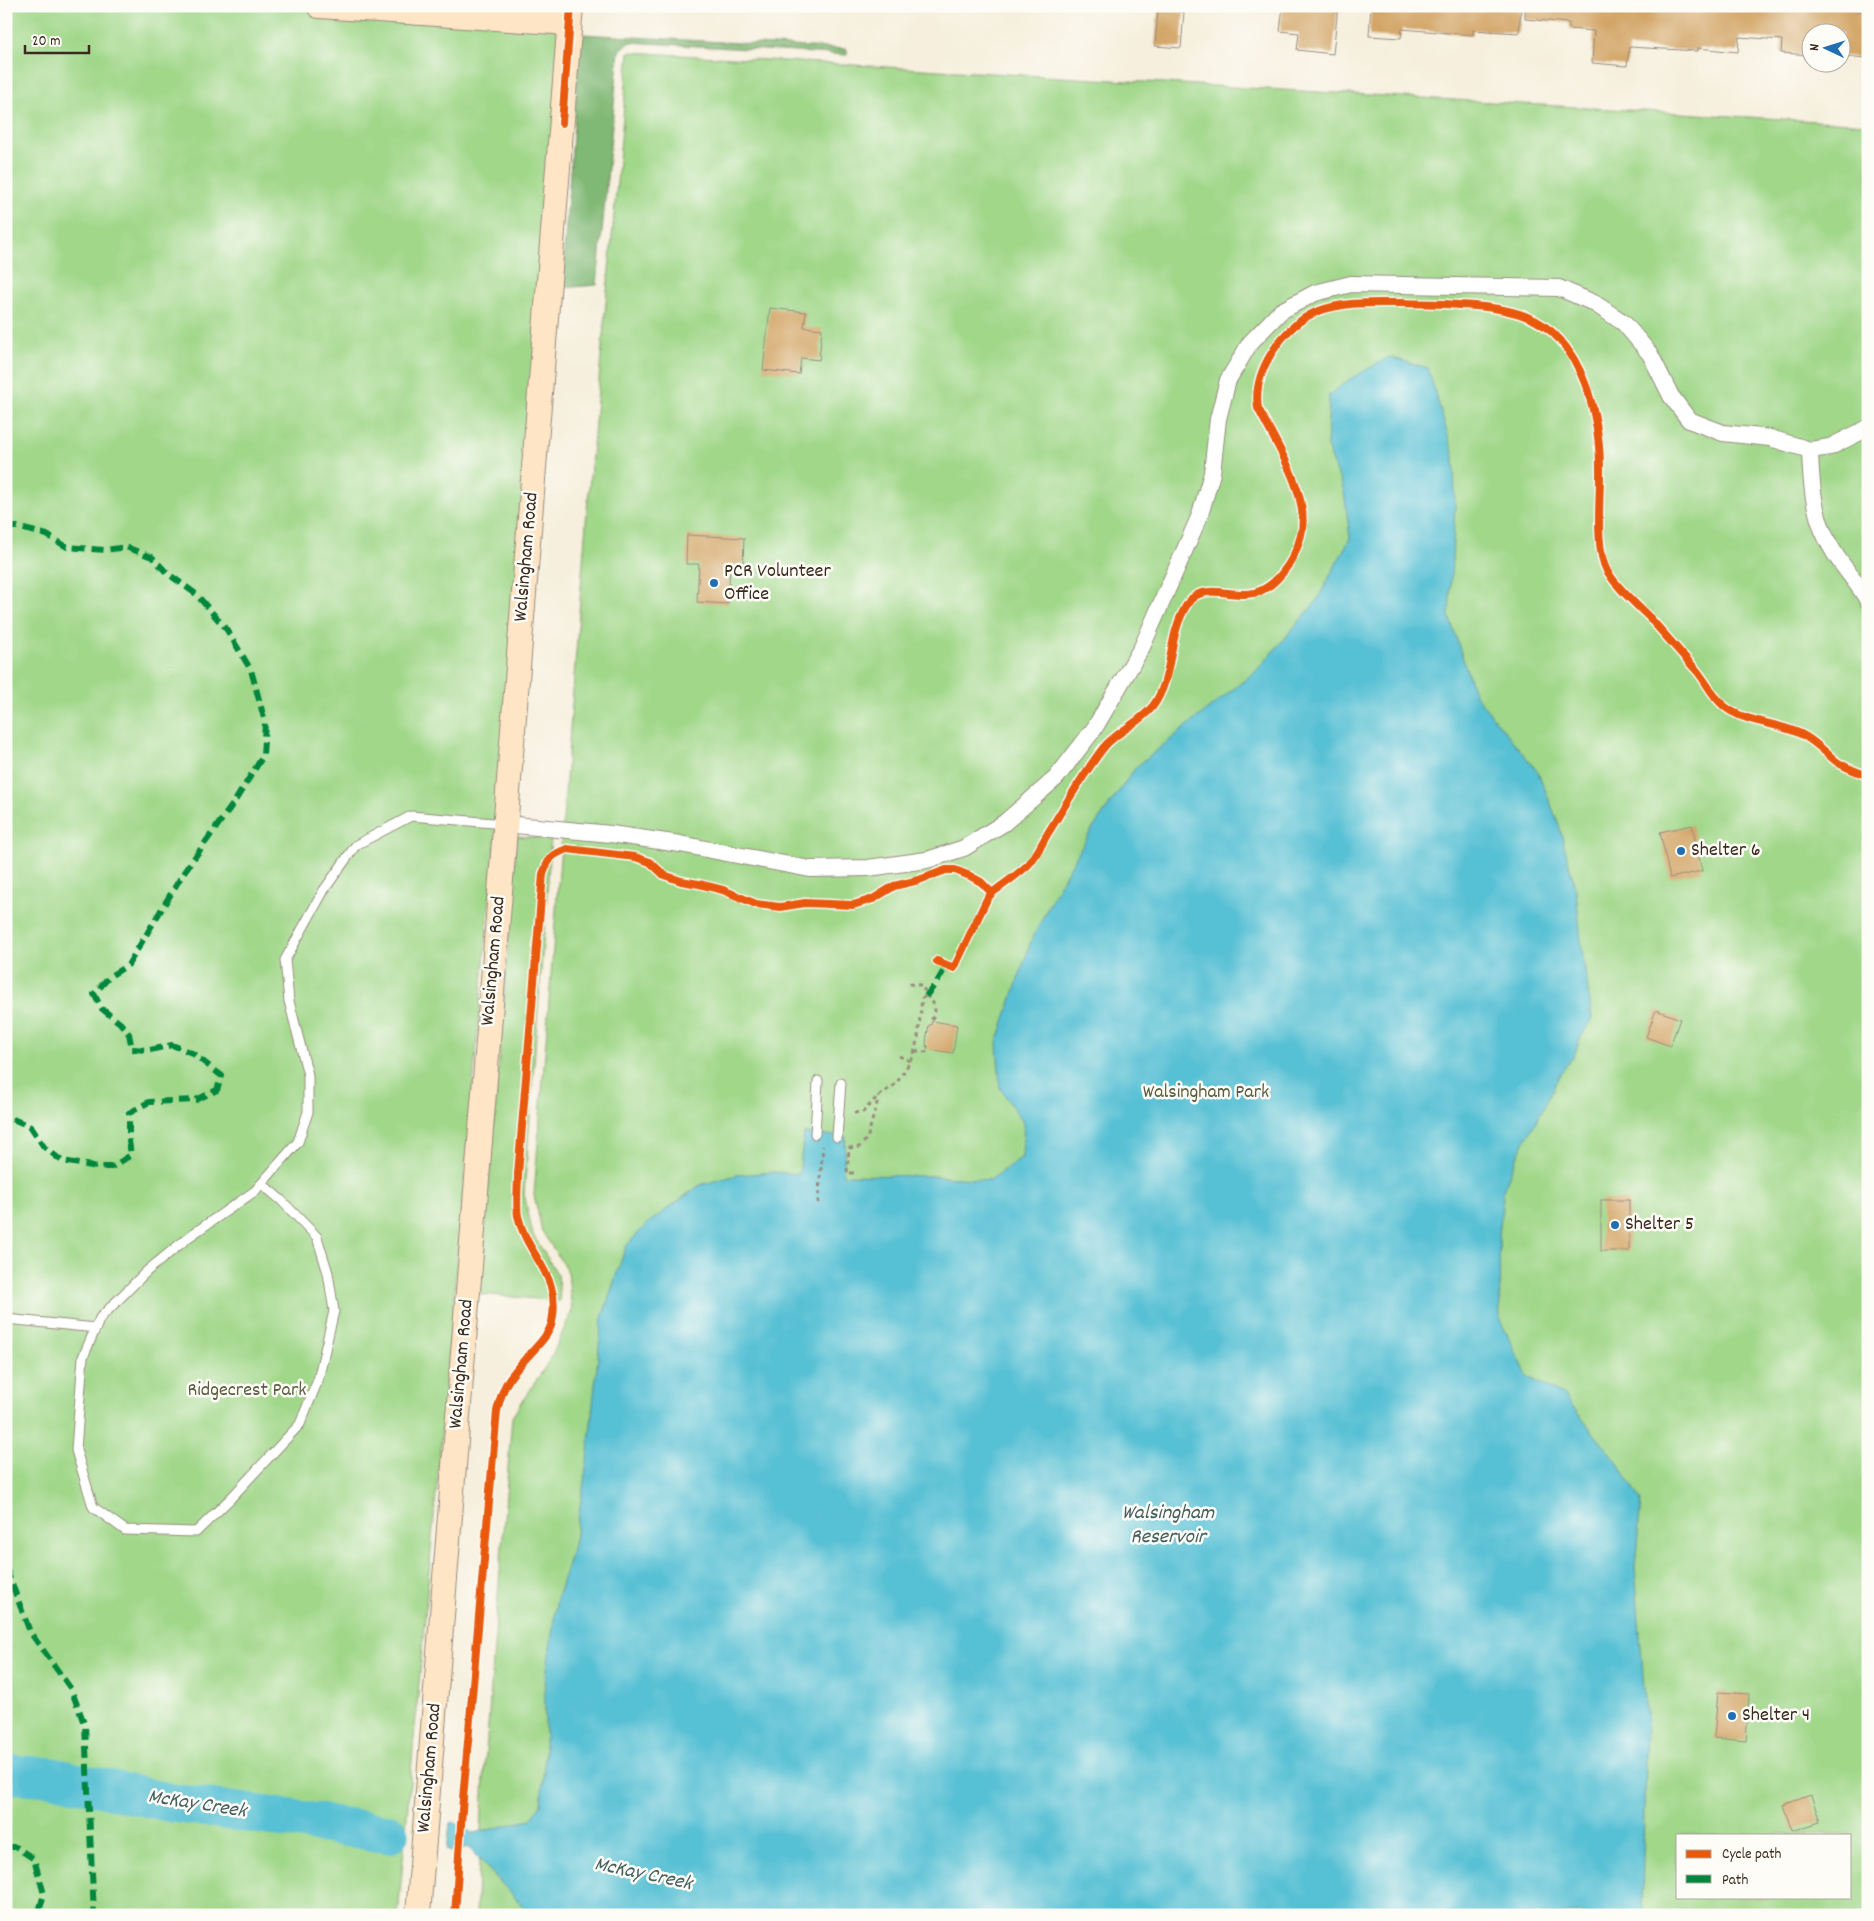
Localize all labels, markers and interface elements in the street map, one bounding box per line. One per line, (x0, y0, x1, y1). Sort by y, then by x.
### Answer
scale bar (25, 22, 89, 54)
north arrow (1802, 22, 1852, 72)
text: 20 m (32, 31, 60, 53)
text: N (1805, 43, 1825, 51)
street label: Walsingham Road (507, 491, 547, 623)
place label: PCR Volunteer Office (724, 558, 831, 609)
marker: PCR Volunteer Office (708, 577, 720, 589)
place label: Shelter 6 (1691, 837, 1761, 865)
marker: Shelter 6 (1675, 845, 1687, 857)
street label: Walsingham Road (474, 895, 514, 1027)
park label: Walsingham Park (1143, 1079, 1269, 1107)
place label: Shelter 5 (1625, 1211, 1694, 1239)
marker: Shelter 5 (1609, 1219, 1621, 1231)
street label: Walsingham Road (442, 1298, 482, 1430)
park label: Ridgecrest Park (187, 1377, 307, 1405)
water label: Walsingham Reservoir (1122, 1499, 1215, 1553)
street label: Walsingham Road (410, 1702, 450, 1834)
place label: Shelter 4 (1742, 1702, 1810, 1730)
marker: Shelter 4 (1726, 1710, 1738, 1722)
water label: McKay Creek (146, 1782, 251, 1828)
legend (1676, 1834, 1852, 1898)
text: Cycle path (1722, 1844, 1782, 1866)
water label: McKay Creek (592, 1850, 697, 1900)
text: Path (1722, 1870, 1748, 1892)

